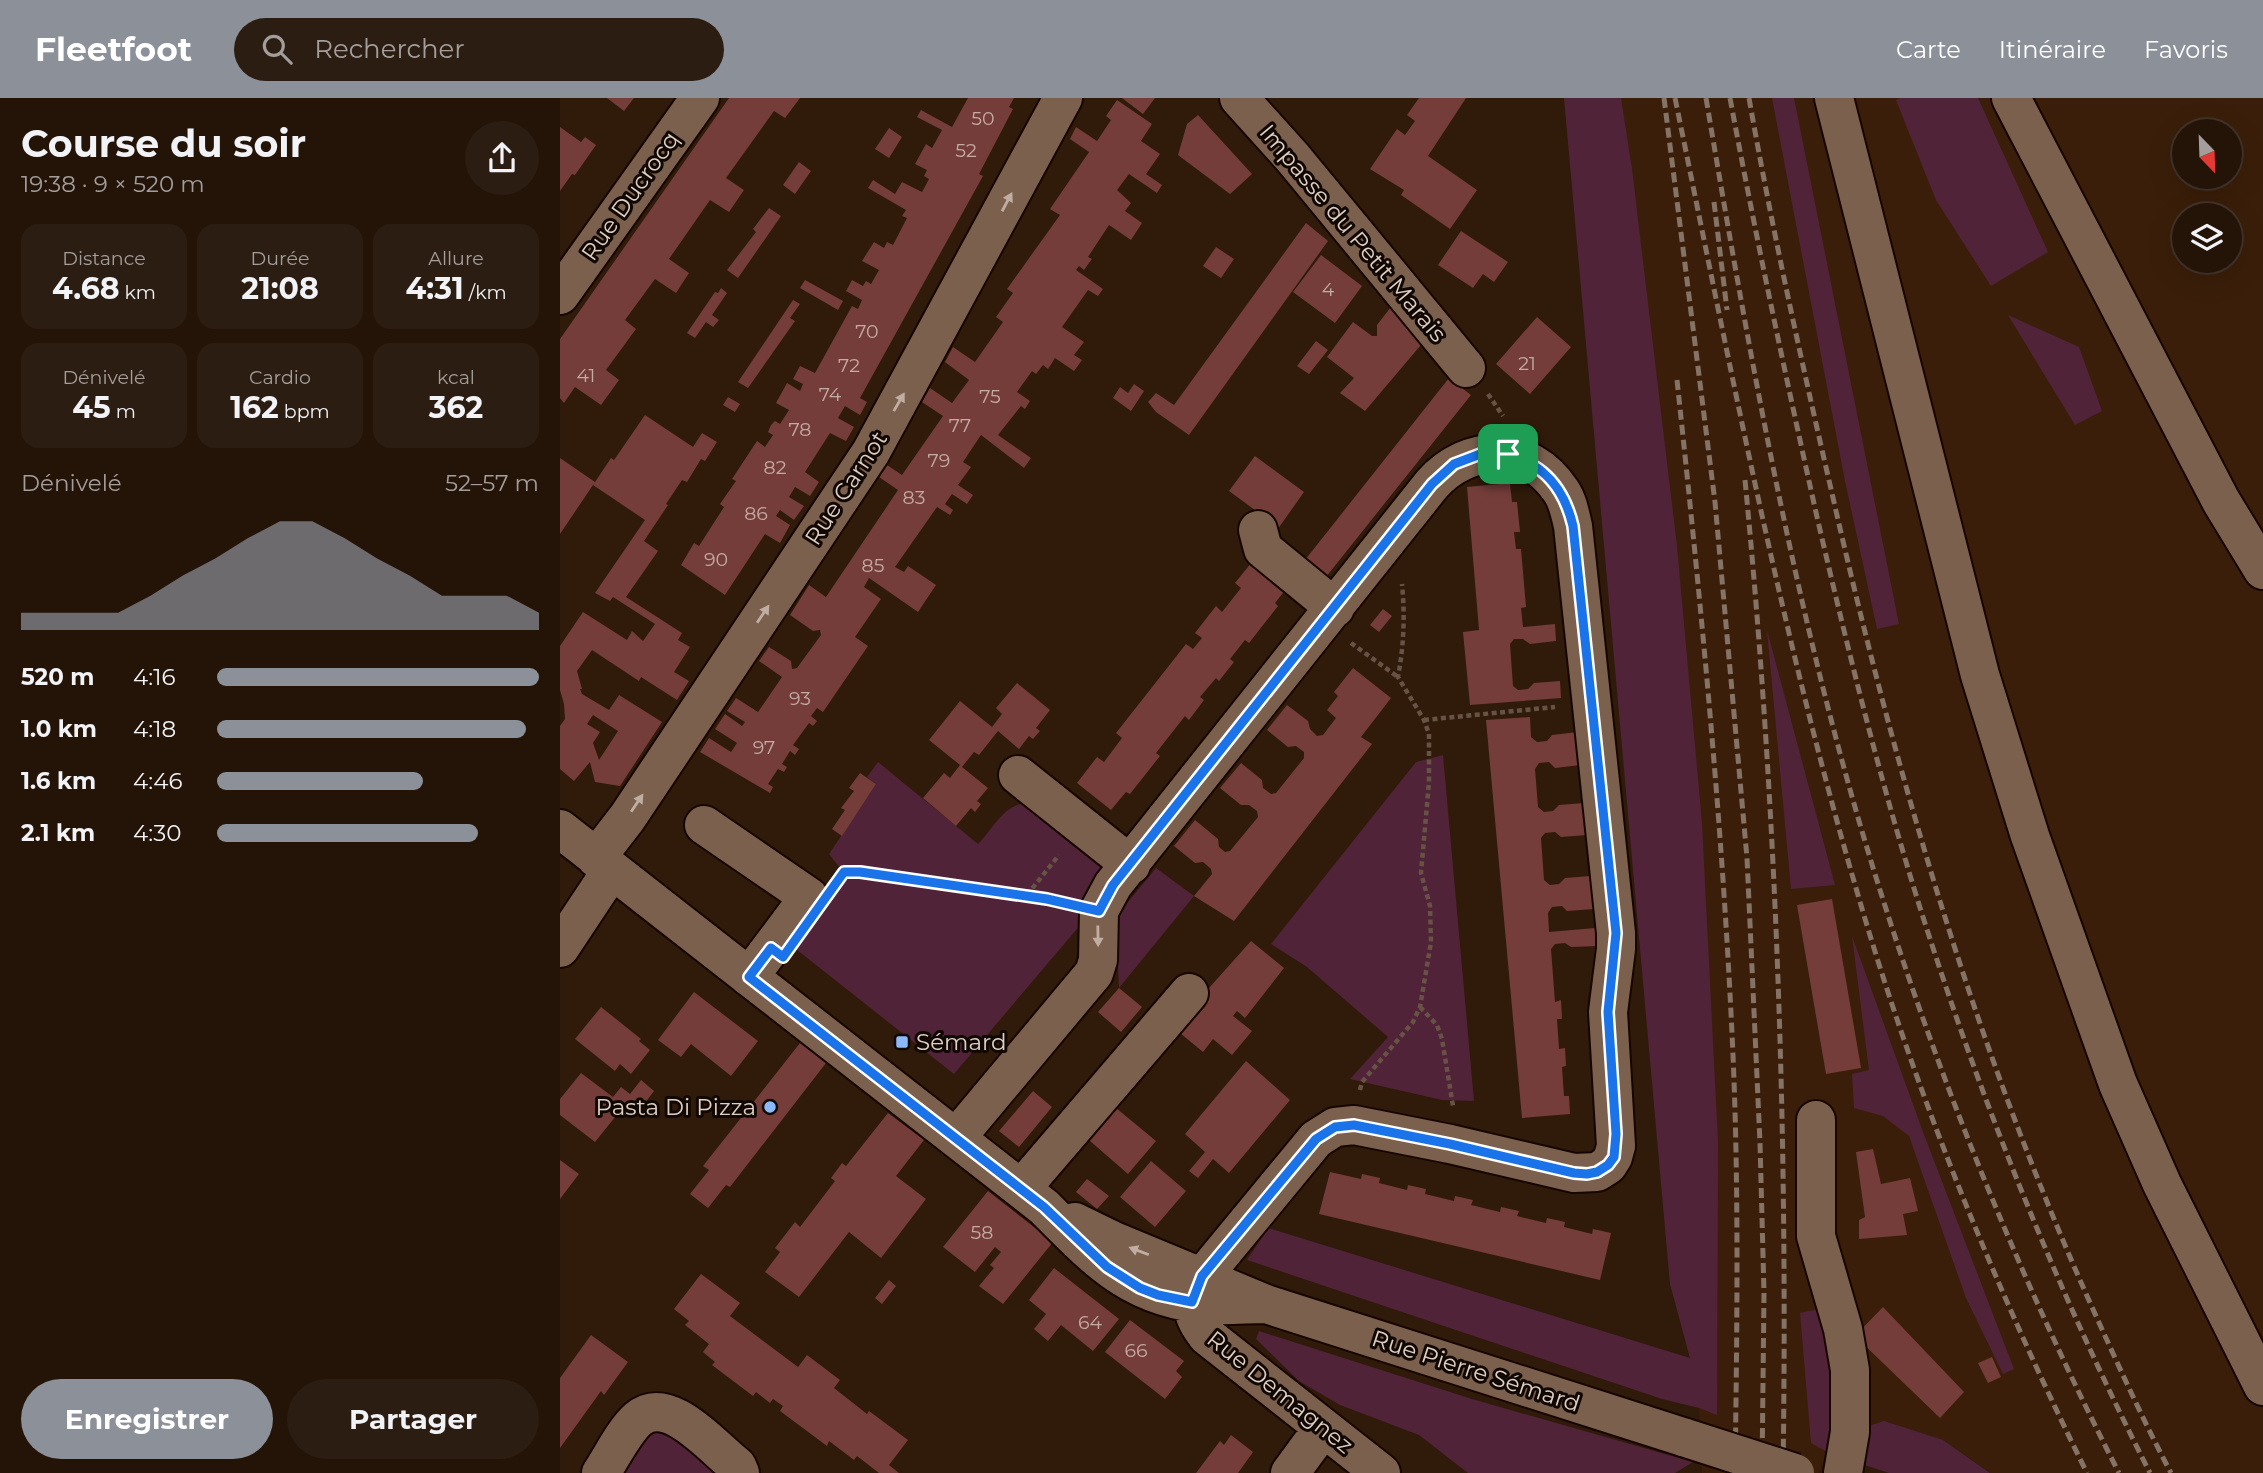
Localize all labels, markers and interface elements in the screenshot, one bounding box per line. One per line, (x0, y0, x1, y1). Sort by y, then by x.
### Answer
search box (234, 18, 724, 81)
text: Fleetfoot (35, 29, 192, 69)
icon: search (258, 30, 296, 68)
text: Rechercher (314, 33, 465, 65)
text: Carte (1896, 35, 1961, 64)
text: Itinéraire (1999, 35, 2106, 64)
text: Favoris (2144, 35, 2228, 64)
house number: 50 (971, 107, 995, 130)
street label: Impasse du Petit Marais (1254, 118, 1452, 348)
north arrow (2172, 119, 2242, 189)
map controls (2172, 119, 2242, 273)
text: Course du soir (21, 120, 306, 167)
button: share (465, 121, 539, 195)
street label: Rue Ducrocq (575, 126, 685, 266)
house number: 52 (955, 139, 977, 162)
text: 19:38 · 9 × 520 m (21, 170, 205, 198)
one-way arrow (1002, 192, 1013, 212)
button: layers (2172, 203, 2242, 273)
text: Distance (62, 247, 146, 270)
text: Durée (251, 247, 309, 270)
text: Allure (428, 247, 484, 270)
text: 4.68 (52, 270, 120, 307)
text: 21:08 (241, 270, 319, 307)
text: 4:31 (405, 270, 464, 307)
house number: 4 (1322, 278, 1335, 301)
text: km (120, 281, 156, 304)
text: /km (464, 281, 507, 304)
house number: 70 (855, 320, 879, 343)
house number: 21 (1518, 352, 1536, 375)
house number: 72 (838, 354, 860, 377)
house number: 41 (577, 364, 595, 387)
text: Dénivelé (62, 366, 146, 389)
text: Cardio (249, 366, 311, 389)
text: kcal (437, 366, 475, 389)
house number: 74 (819, 383, 842, 406)
house number: 75 (979, 385, 1001, 408)
text: 45 (72, 389, 111, 426)
text: 162 (230, 389, 279, 426)
text: 362 (429, 389, 483, 426)
one-way arrow (893, 393, 905, 412)
text: m (111, 400, 136, 423)
text: bpm (279, 400, 330, 423)
house number: 77 (949, 414, 971, 437)
house number: 78 (789, 418, 811, 441)
pin (1478, 424, 1538, 484)
street label: Rue Carnot (799, 426, 893, 550)
icon: arrive (1489, 435, 1527, 473)
house number: 79 (928, 449, 950, 472)
house number: 82 (764, 456, 787, 479)
text: Dénivelé (21, 469, 122, 497)
text: 52–57 m (445, 469, 539, 497)
house number: 83 (903, 486, 925, 509)
house number: 86 (744, 502, 768, 525)
house number: 90 (704, 548, 728, 571)
house number: 85 (862, 554, 885, 577)
one-way arrow (756, 605, 770, 623)
text: 520 m (21, 663, 94, 691)
text: 4:16 (133, 663, 176, 691)
house number: 93 (789, 687, 811, 710)
text: 1.0 km (21, 715, 97, 743)
text: 4:18 (133, 715, 176, 743)
house number: 97 (753, 736, 775, 759)
text: 1.6 km (21, 767, 96, 795)
text: 4:46 (133, 767, 182, 795)
one-way arrow (630, 794, 643, 813)
text: 2.1 km (21, 819, 95, 847)
text: 4:30 (133, 819, 181, 847)
one-way arrow (1092, 925, 1103, 947)
place label: Sémard (916, 1028, 1007, 1056)
marker: Sémard (894, 1034, 910, 1050)
place label: Pasta Di Pizza (596, 1093, 756, 1121)
marker: Pasta Di Pizza (762, 1099, 778, 1115)
house number: 58 (971, 1221, 993, 1244)
one-way arrow (1128, 1245, 1149, 1256)
house number: 64 (1078, 1311, 1103, 1334)
street label: Rue Pierre Sémard (1368, 1324, 1584, 1418)
street label: Rue Demagnez (1201, 1325, 1359, 1459)
house number: 66 (1124, 1339, 1148, 1362)
button: Enregistrer (21, 1379, 273, 1459)
button: Partager (287, 1379, 539, 1459)

